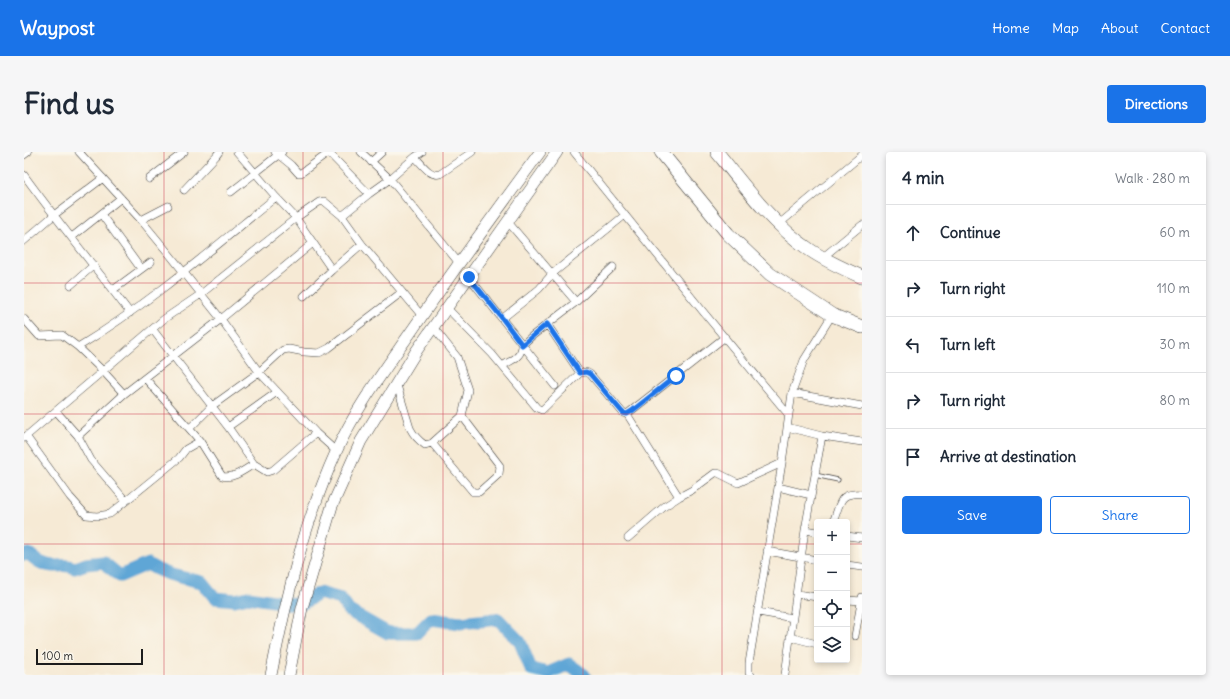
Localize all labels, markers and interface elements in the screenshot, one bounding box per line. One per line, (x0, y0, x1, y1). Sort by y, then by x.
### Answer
text: Waypost (20, 16, 95, 40)
text: Home (992, 19, 1030, 37)
text: Map (1052, 19, 1079, 37)
text: About (1101, 19, 1139, 37)
text: Contact (1161, 19, 1210, 37)
button: Directions (1107, 85, 1206, 123)
text: Find us (24, 86, 115, 122)
text: 4 min (902, 167, 944, 189)
text: Walk · 280 m (1115, 170, 1190, 187)
icon: ahead (902, 222, 924, 244)
text: Continue (940, 223, 1001, 242)
text: 60 m (1159, 224, 1190, 241)
route end (460, 268, 478, 286)
icon: right (902, 278, 924, 300)
text: Turn right (940, 279, 1005, 298)
text: 110 m (1157, 280, 1190, 297)
icon: left (902, 334, 924, 356)
text: Turn left (940, 335, 995, 354)
text: 30 m (1160, 336, 1190, 353)
route start (667, 367, 685, 385)
icon: right (902, 390, 924, 412)
text: Turn right (940, 391, 1005, 410)
text: 80 m (1159, 392, 1190, 409)
icon: arrive (902, 446, 924, 468)
text: Arrive at destination (940, 447, 1076, 466)
button: Save (902, 496, 1042, 534)
button: Share (1050, 496, 1190, 534)
map controls (814, 519, 850, 663)
button: + (814, 519, 850, 555)
button: − (814, 555, 850, 591)
button: locate (814, 591, 850, 627)
button: layers (814, 627, 850, 663)
scale bar (36, 647, 143, 666)
text: 100 m (42, 649, 73, 663)

